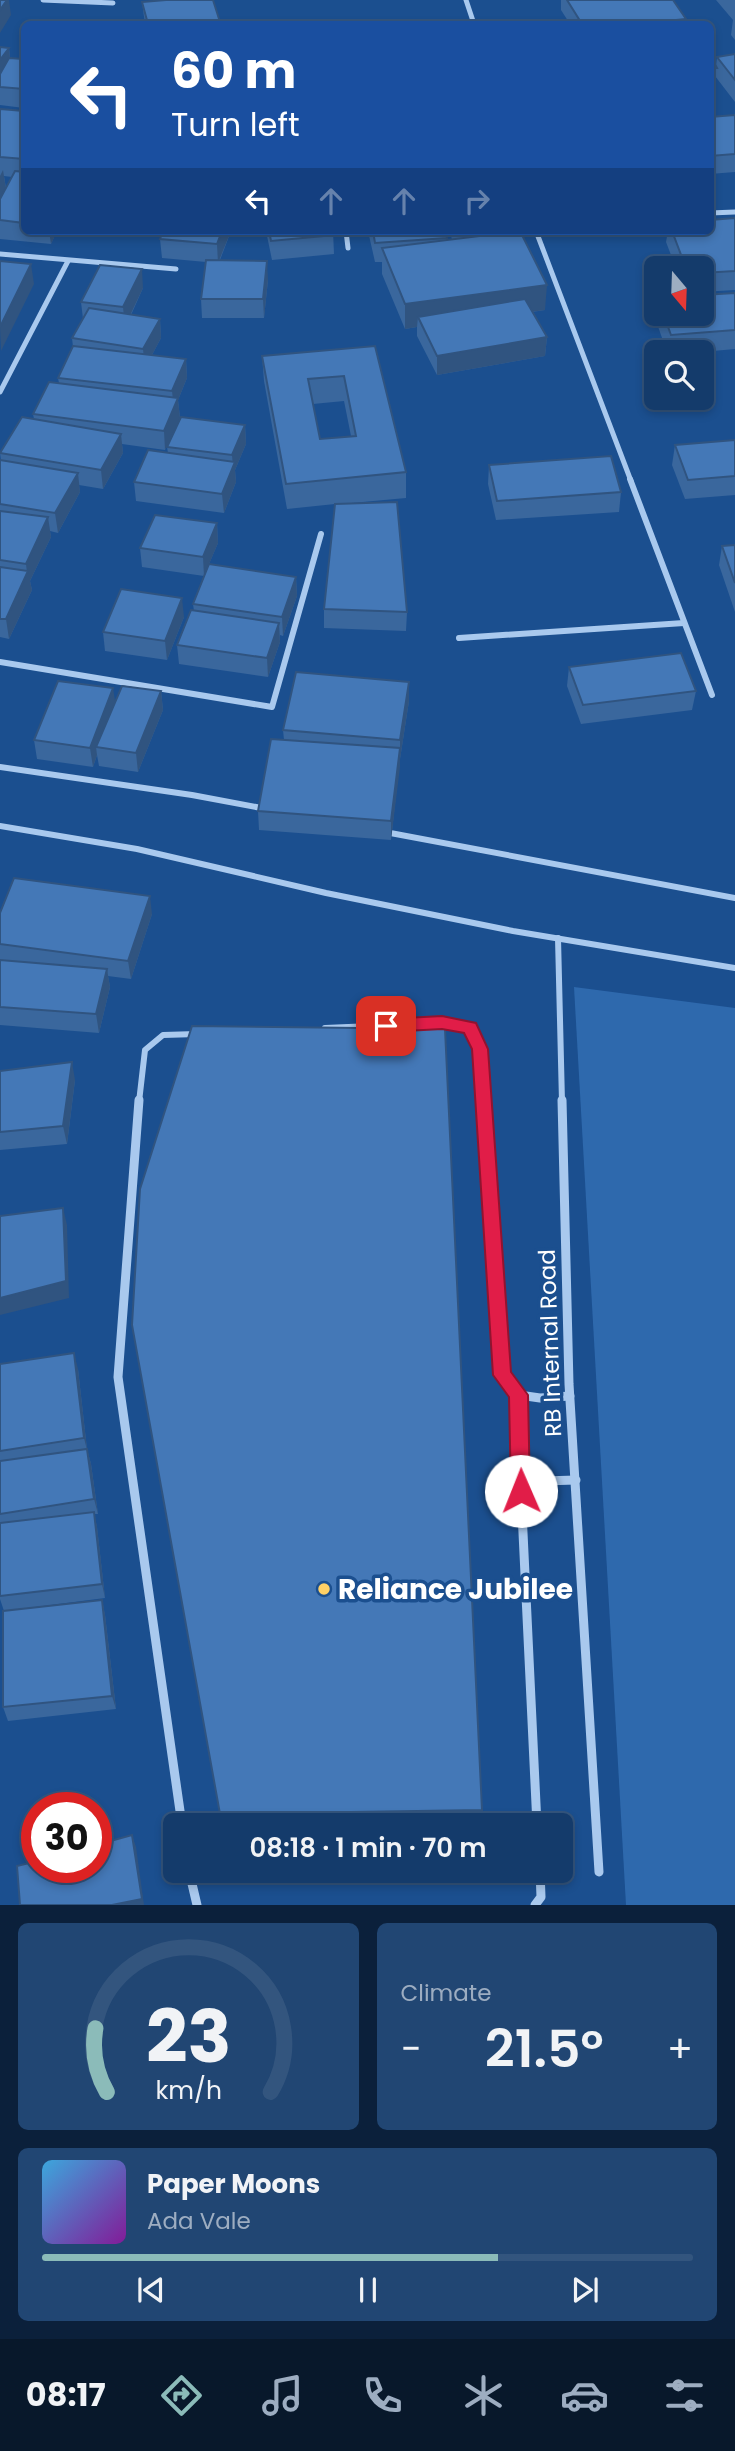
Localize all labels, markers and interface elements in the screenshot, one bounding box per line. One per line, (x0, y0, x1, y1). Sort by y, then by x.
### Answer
text: 60 m (171, 37, 296, 105)
icon: left (56, 49, 147, 140)
text: Turn left (171, 102, 300, 147)
icon: left (239, 182, 277, 220)
icon: ahead (312, 182, 350, 220)
icon: ahead (385, 182, 423, 220)
icon: right (458, 182, 496, 220)
north arrow (644, 256, 714, 326)
map controls (644, 256, 714, 410)
button: search (644, 340, 714, 410)
pin (356, 996, 416, 1056)
icon: arrive (367, 1007, 405, 1045)
street label: RB Internal Road (531, 1249, 569, 1437)
position arrow (484, 1454, 558, 1528)
place label: Reliance Jubilee (338, 1570, 573, 1609)
marker: Reliance Jubilee (316, 1581, 332, 1597)
speed limit sign: 30 (21, 1792, 112, 1883)
text: 08:18 · 1 min · 70 m (249, 1830, 487, 1866)
text: Climate (401, 1977, 491, 2009)
text: 23 (145, 1987, 231, 2088)
text: 21.5° (485, 2012, 604, 2085)
text: − (401, 2022, 421, 2075)
text: + (667, 2022, 693, 2075)
text: km/h (155, 2073, 222, 2108)
text: Paper Moons (147, 2166, 320, 2202)
text: Ada Vale (147, 2205, 251, 2237)
icon: previous (132, 2271, 170, 2309)
icon: pause (349, 2271, 387, 2309)
icon: next (566, 2271, 604, 2309)
icon: directions (157, 2371, 206, 2420)
icon: music (258, 2371, 307, 2420)
icon: phone (358, 2371, 407, 2420)
icon: climate (459, 2371, 508, 2420)
icon: car (560, 2371, 609, 2420)
icon: filters (660, 2371, 709, 2420)
text: 08:17 (26, 2372, 106, 2417)

